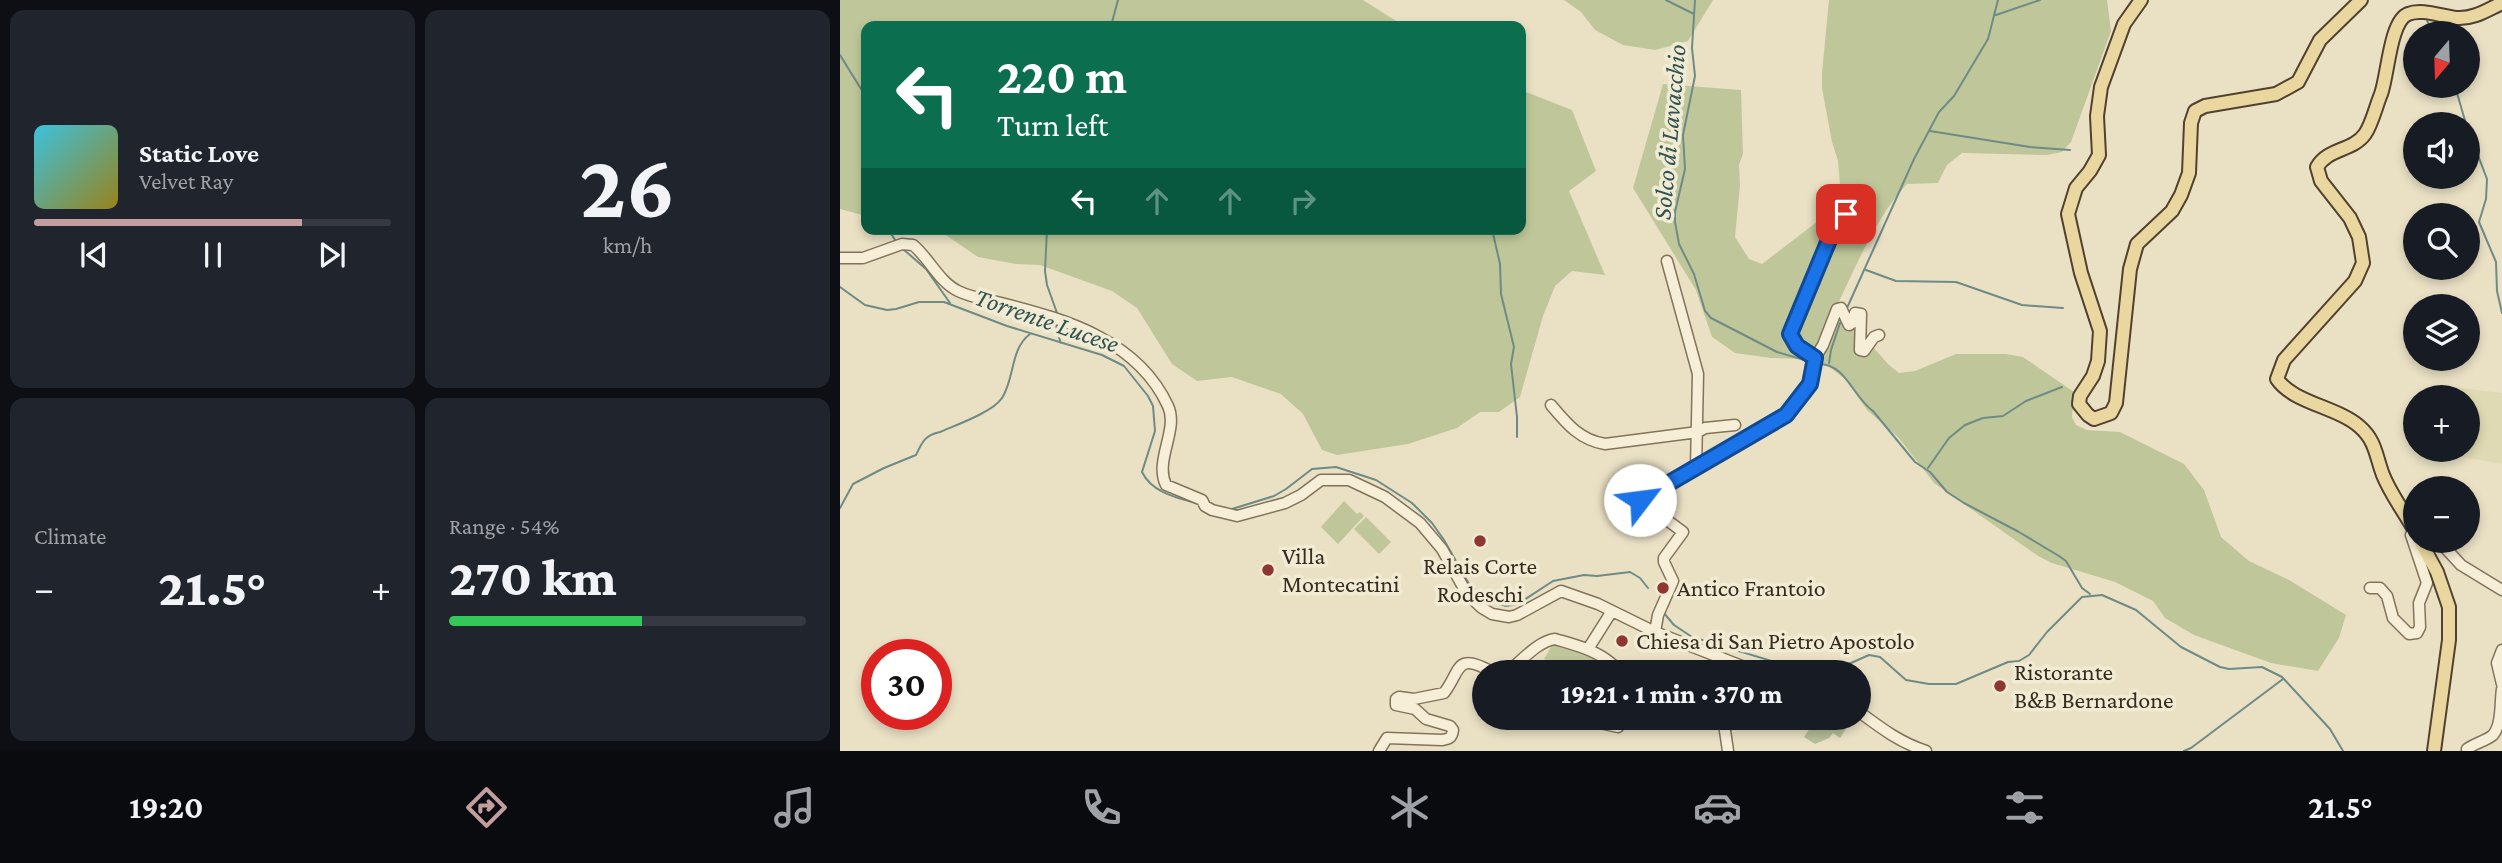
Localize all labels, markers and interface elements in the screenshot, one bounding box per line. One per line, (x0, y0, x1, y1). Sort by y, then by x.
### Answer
north arrow (2403, 21, 2480, 98)
map controls (2403, 21, 2480, 553)
water label: Solco di Lavacchio (1647, 43, 1692, 221)
icon: left (882, 49, 973, 140)
text: 220 m (997, 49, 1127, 104)
text: Turn left (997, 107, 1108, 143)
button: sound (2403, 112, 2480, 189)
text: 26 (579, 135, 676, 237)
text: Static Love (139, 139, 259, 168)
text: Velvet Ray (139, 168, 233, 194)
icon: left (1065, 182, 1103, 220)
icon: ahead (1138, 182, 1176, 220)
icon: ahead (1211, 182, 1249, 220)
icon: right (1284, 182, 1322, 220)
pin (1816, 184, 1876, 244)
icon: arrive (1827, 195, 1865, 233)
button: search (2403, 203, 2480, 280)
text: km/h (603, 232, 652, 258)
icon: previous (75, 236, 113, 274)
icon: pause (194, 236, 232, 274)
icon: next (313, 236, 351, 274)
water label: Torrente Lucese (971, 282, 1123, 359)
button: layers (2403, 294, 2480, 371)
button: + (2403, 385, 2480, 462)
position arrow (1603, 463, 1677, 537)
button: − (2403, 476, 2480, 553)
text: Range · 54% (449, 513, 559, 539)
text: Climate (34, 523, 106, 549)
marker: Relais Corte Rodeschi (1472, 533, 1488, 549)
place label: Villa Montecatini (1282, 542, 1400, 597)
text: 270 km (449, 548, 617, 606)
place label: Relais Corte Rodeschi (1423, 552, 1537, 607)
text: 21.5° (158, 558, 267, 616)
marker: Villa Montecatini (1260, 562, 1276, 578)
text: − (34, 567, 54, 609)
text: + (371, 567, 391, 609)
place label: Antico Frantoio (1677, 574, 1826, 601)
marker: Antico Frantoio (1655, 580, 1671, 596)
place label: Chiesa di San Pietro Apostolo (1636, 627, 1915, 654)
marker: Chiesa di San Pietro Apostolo (1614, 633, 1630, 649)
speed limit sign: 30 (861, 639, 952, 730)
place label: Ristorante B&B Bernardone (2014, 658, 2174, 713)
marker: Ristorante B&B Bernardone (1992, 678, 2008, 694)
text: 19:21 · 1 min · 370 m (1561, 680, 1782, 709)
icon: directions (462, 783, 511, 832)
icon: music (770, 783, 819, 832)
icon: phone (1077, 783, 1126, 832)
icon: climate (1385, 783, 1434, 832)
icon: car (1693, 783, 1742, 832)
icon: filters (2000, 783, 2049, 832)
text: 19:20 (129, 789, 203, 825)
text: 21.5° (2308, 789, 2373, 825)

